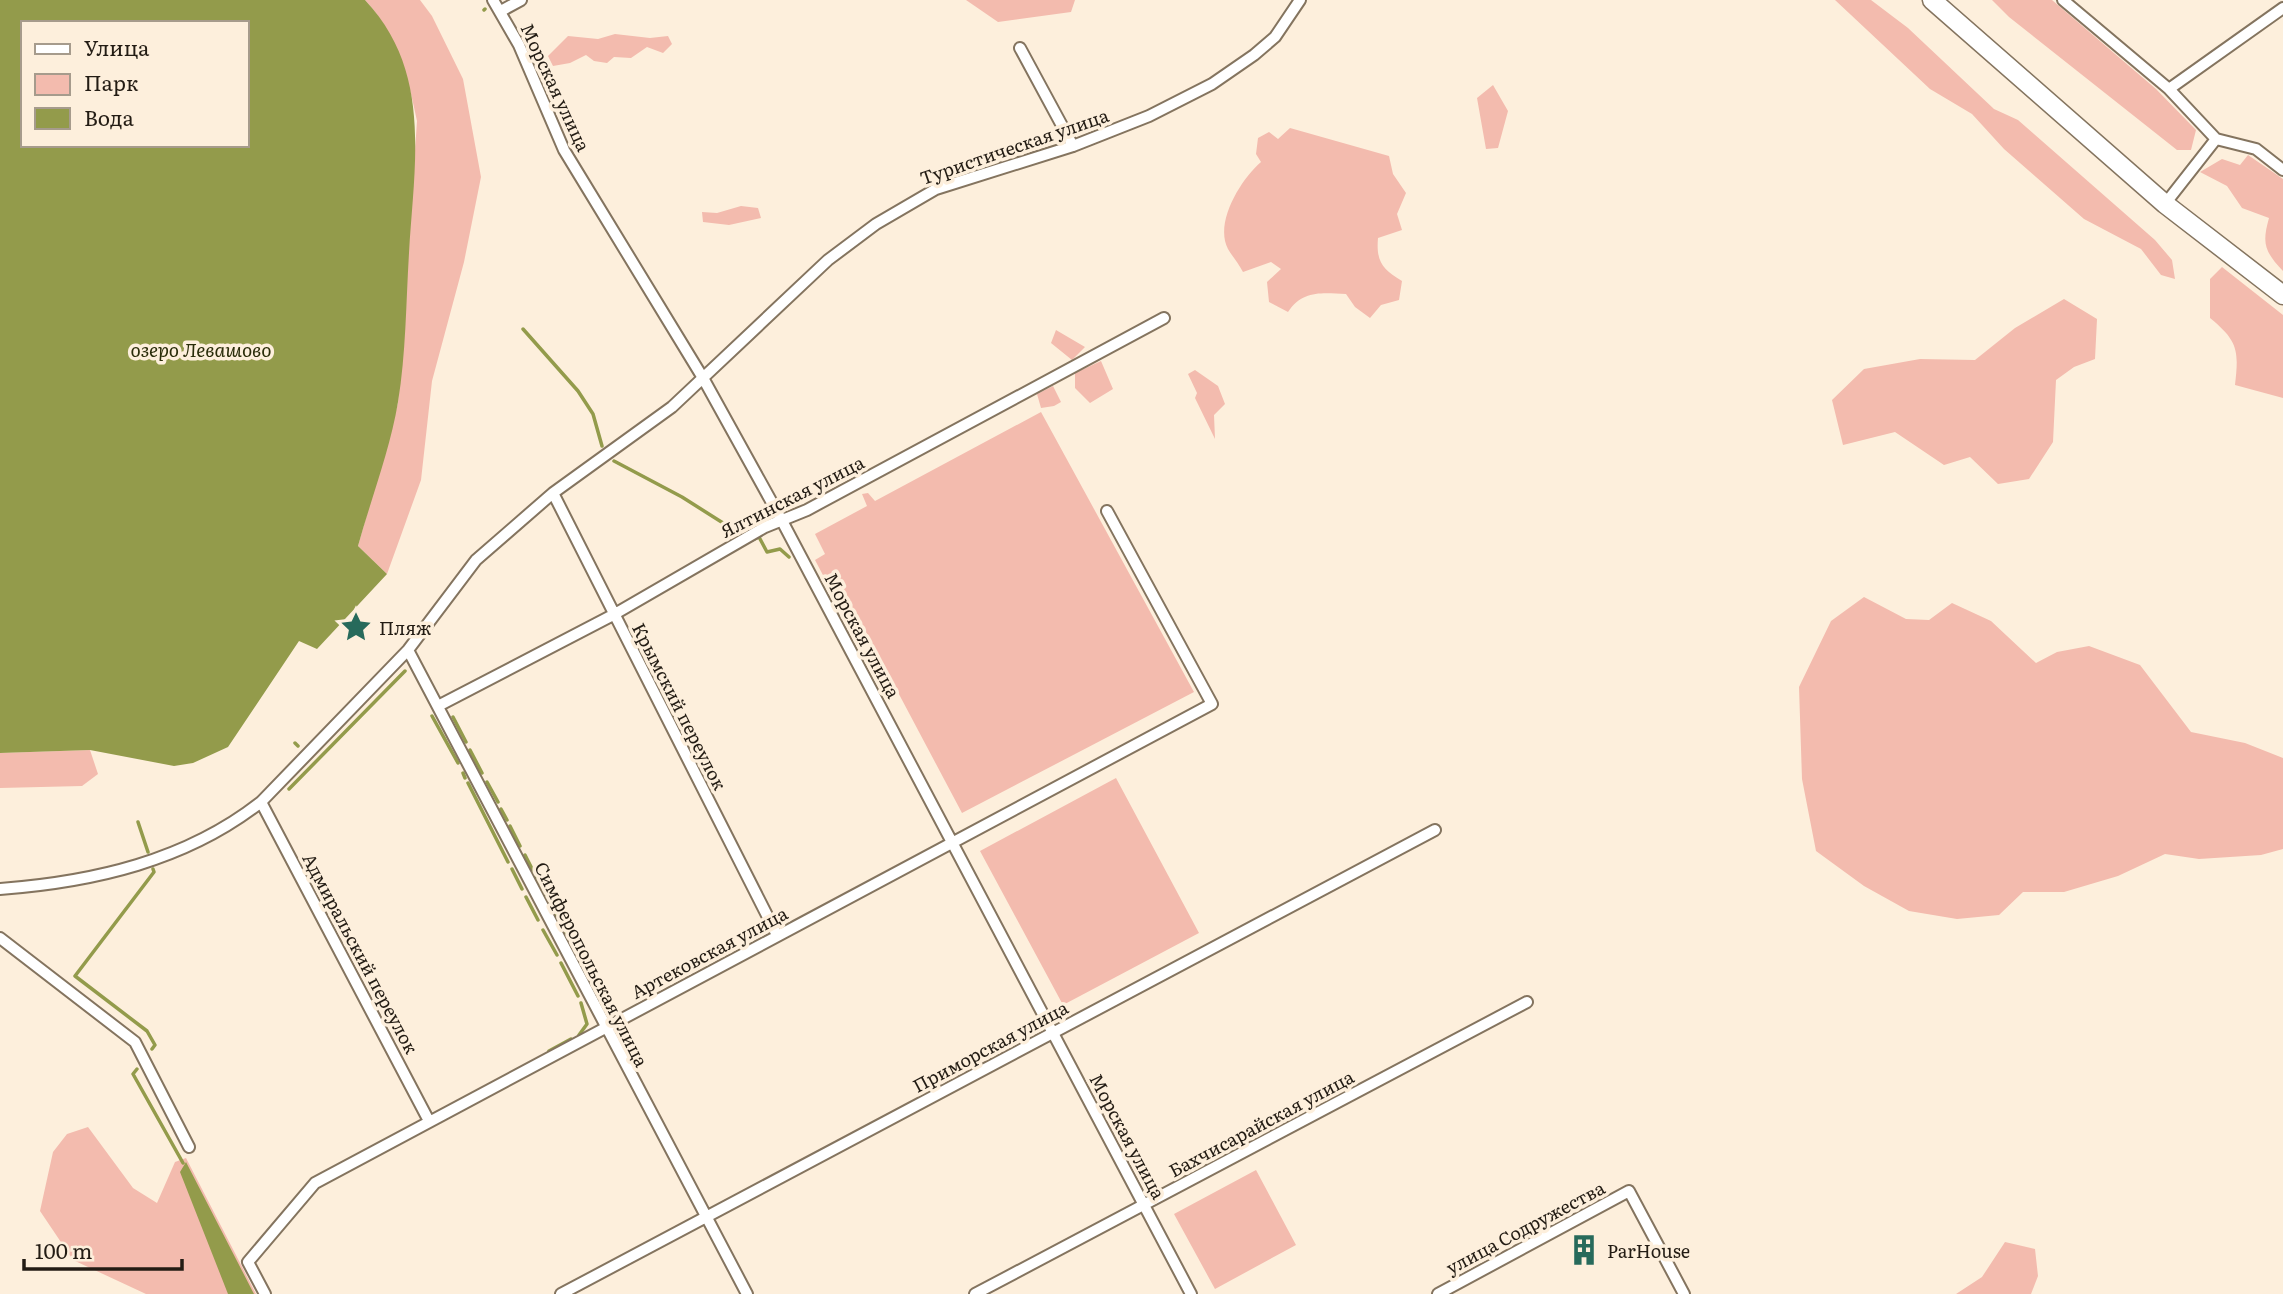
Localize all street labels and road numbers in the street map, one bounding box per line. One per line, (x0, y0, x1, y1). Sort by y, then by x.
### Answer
street label: Морская улица (514, 18, 598, 156)
street label: Туристическая улица (916, 101, 1112, 191)
street label: Ялтинская улица (715, 448, 869, 544)
street label: Морская улица (819, 567, 908, 703)
street label: Крымский переулок (626, 618, 734, 795)
street label: Адмиральский переулок (297, 848, 426, 1059)
street label: Симферопольская улица (528, 857, 656, 1072)
street label: Артековская улица (626, 899, 792, 1005)
street label: Приморская улица (907, 993, 1073, 1099)
street label: Бахчисарайская улица (1164, 1062, 1359, 1183)
street label: Морская улица (1084, 1068, 1173, 1204)
street label: улица Содружества (1441, 1173, 1610, 1280)

